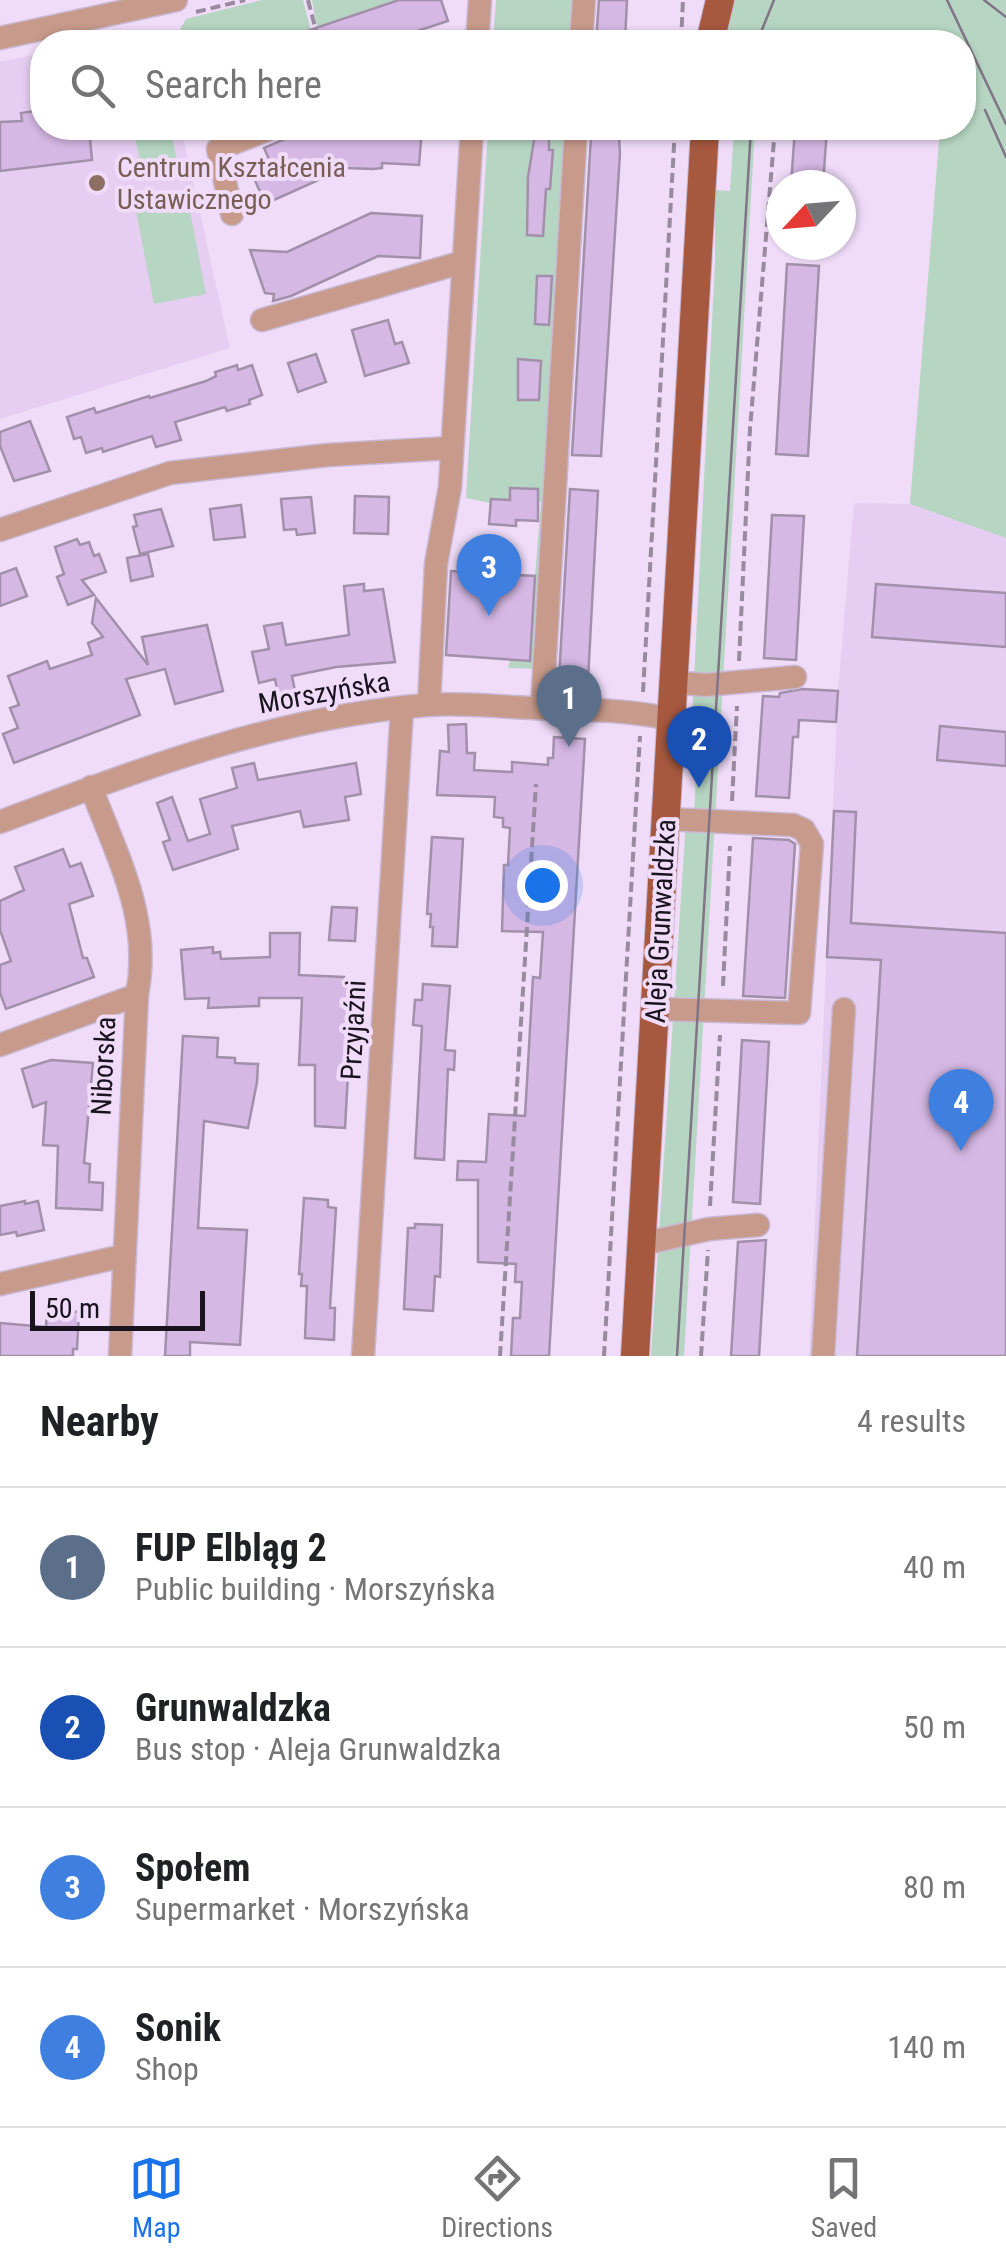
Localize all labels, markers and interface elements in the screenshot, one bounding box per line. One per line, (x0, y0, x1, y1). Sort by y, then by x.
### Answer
search box (30, 30, 976, 140)
icon: search (65, 58, 120, 113)
text: Search here (145, 63, 322, 107)
place label: Centrum Kształcenia Ustawicznego (117, 151, 346, 216)
north arrow (766, 170, 856, 260)
marker: Centrum Kształcenia Ustawicznego (86, 172, 108, 194)
pin: 3 (456, 534, 522, 616)
pin: 1 (536, 664, 602, 747)
street label: Morszyńska (256, 665, 392, 720)
pin: 2 (666, 706, 732, 788)
street label: Aleja Grunwaldzka (639, 818, 682, 1024)
your location (517, 860, 568, 911)
street label: Przyjaźni (334, 979, 373, 1081)
street label: Niborska (84, 1016, 123, 1116)
pin: 4 (928, 1068, 994, 1151)
scale bar (30, 1286, 205, 1330)
text: 50 m (45, 1292, 100, 1325)
text: Nearby (40, 1397, 159, 1446)
text: 4 results (857, 1402, 966, 1440)
text: FUP Elbląg 2 (135, 1526, 327, 1570)
text: 1 (64, 1548, 81, 1586)
text: 40 m (903, 1548, 966, 1586)
text: Public building · Morszyńska (135, 1570, 496, 1608)
text: Grunwaldzka (135, 1686, 331, 1730)
text: 2 (64, 1708, 81, 1746)
text: 50 m (903, 1708, 966, 1746)
text: Bus stop · Aleja Grunwaldzka (135, 1730, 501, 1768)
text: Społem (135, 1846, 250, 1890)
text: 3 (64, 1868, 81, 1906)
text: 80 m (903, 1868, 966, 1906)
text: Supermarket · Morszyńska (135, 1890, 470, 1928)
text: Sonik (135, 2006, 221, 2050)
text: 4 (64, 2028, 81, 2066)
text: 140 m (887, 2028, 966, 2066)
text: Shop (135, 2050, 199, 2088)
tab: Map (129, 2151, 184, 2244)
tab: Directions (441, 2151, 553, 2244)
tab: Saved (811, 2151, 877, 2244)

